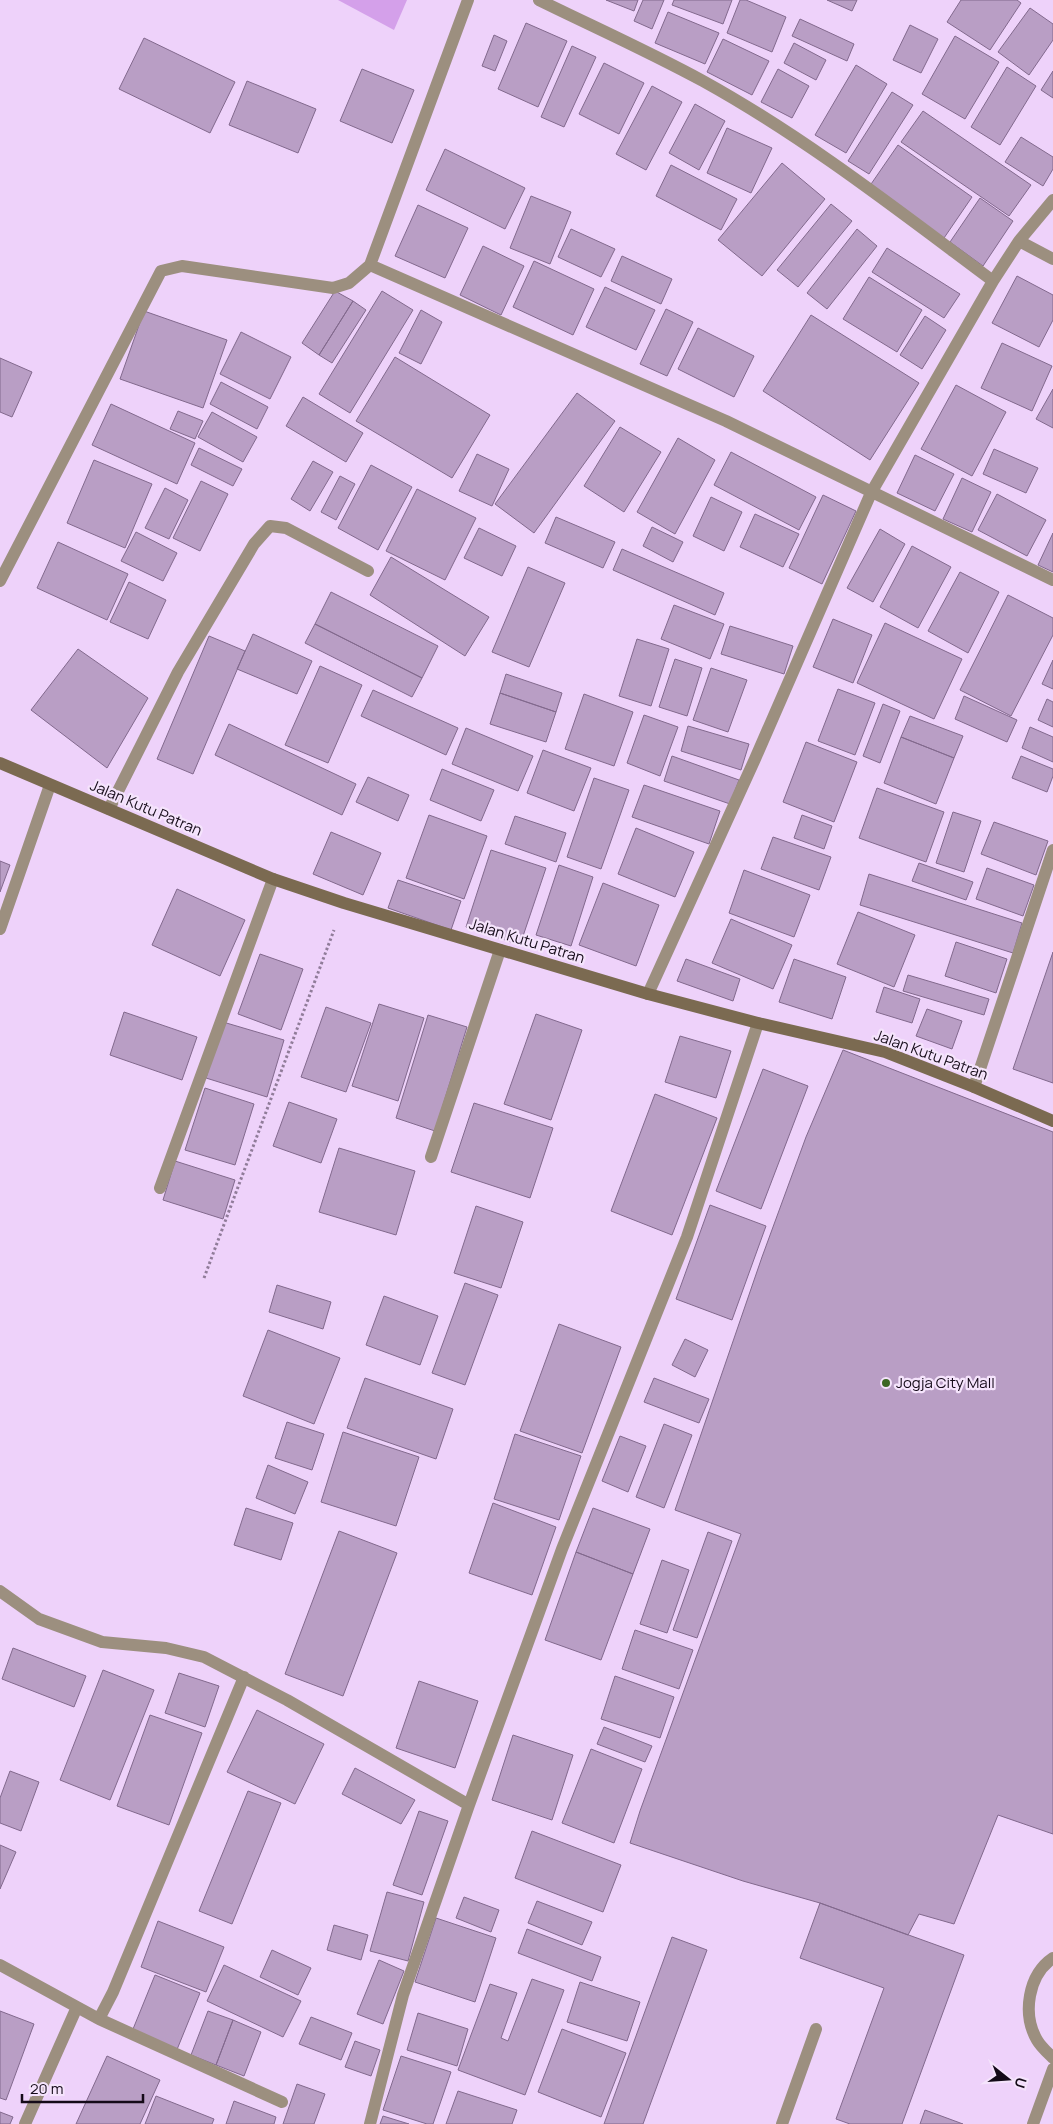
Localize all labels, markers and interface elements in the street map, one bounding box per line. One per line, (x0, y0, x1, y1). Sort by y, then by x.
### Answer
street label: Jalan Kutu Patran (87, 775, 205, 841)
street label: Jalan Kutu Patran (467, 913, 588, 968)
street label: Jalan Kutu Patran (871, 1024, 991, 1085)
place label: Jogja City Mall (896, 1372, 995, 1393)
marker: Jogja City Mall (880, 1377, 892, 1389)
north arrow (983, 2054, 1033, 2104)
scale bar (22, 2072, 144, 2104)
text: U (1010, 2075, 1031, 2091)
text: 20 m (30, 2078, 63, 2099)

